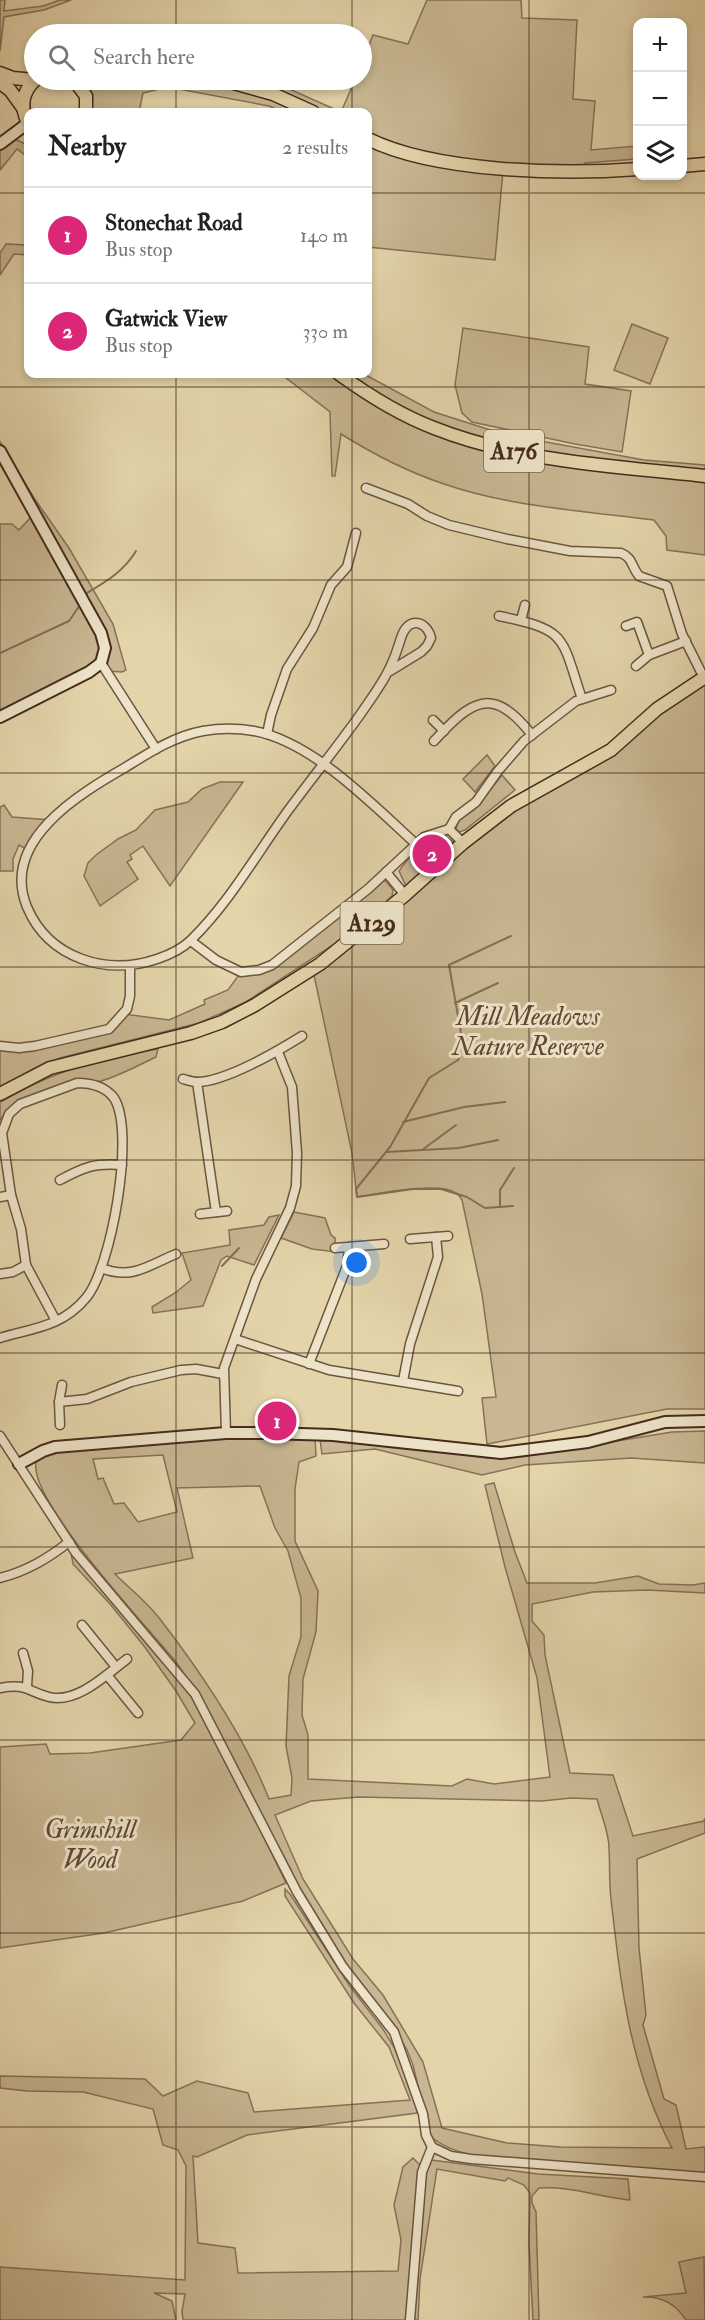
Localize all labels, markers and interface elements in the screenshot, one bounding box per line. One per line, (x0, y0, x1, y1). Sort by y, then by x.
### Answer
map controls (633, 18, 687, 180)
button: + (633, 18, 687, 72)
search box (24, 24, 372, 90)
icon: search (45, 41, 78, 74)
text: Search here (93, 43, 195, 71)
button: − (633, 72, 687, 126)
button: layers (633, 126, 687, 180)
text: Nearby (48, 131, 126, 163)
text: 2 results (282, 135, 348, 160)
text: Stonechat Road (105, 209, 243, 237)
text: 1 (64, 223, 71, 248)
text: 140 m (300, 223, 348, 248)
text: Bus stop (105, 237, 173, 262)
text: Gatwick View (105, 305, 227, 333)
text: 2 (62, 319, 73, 344)
text: 330 m (303, 319, 348, 344)
text: Bus stop (105, 333, 173, 358)
road number: A176 (484, 430, 544, 472)
pin: 2 (412, 832, 452, 876)
road number: A129 (340, 902, 404, 944)
park label: Mill Meadows Nature Reserve (450, 1001, 604, 1063)
your location (342, 1248, 371, 1277)
pin: 1 (258, 1398, 296, 1444)
park label: Grimshill Wood (44, 1814, 137, 1876)

